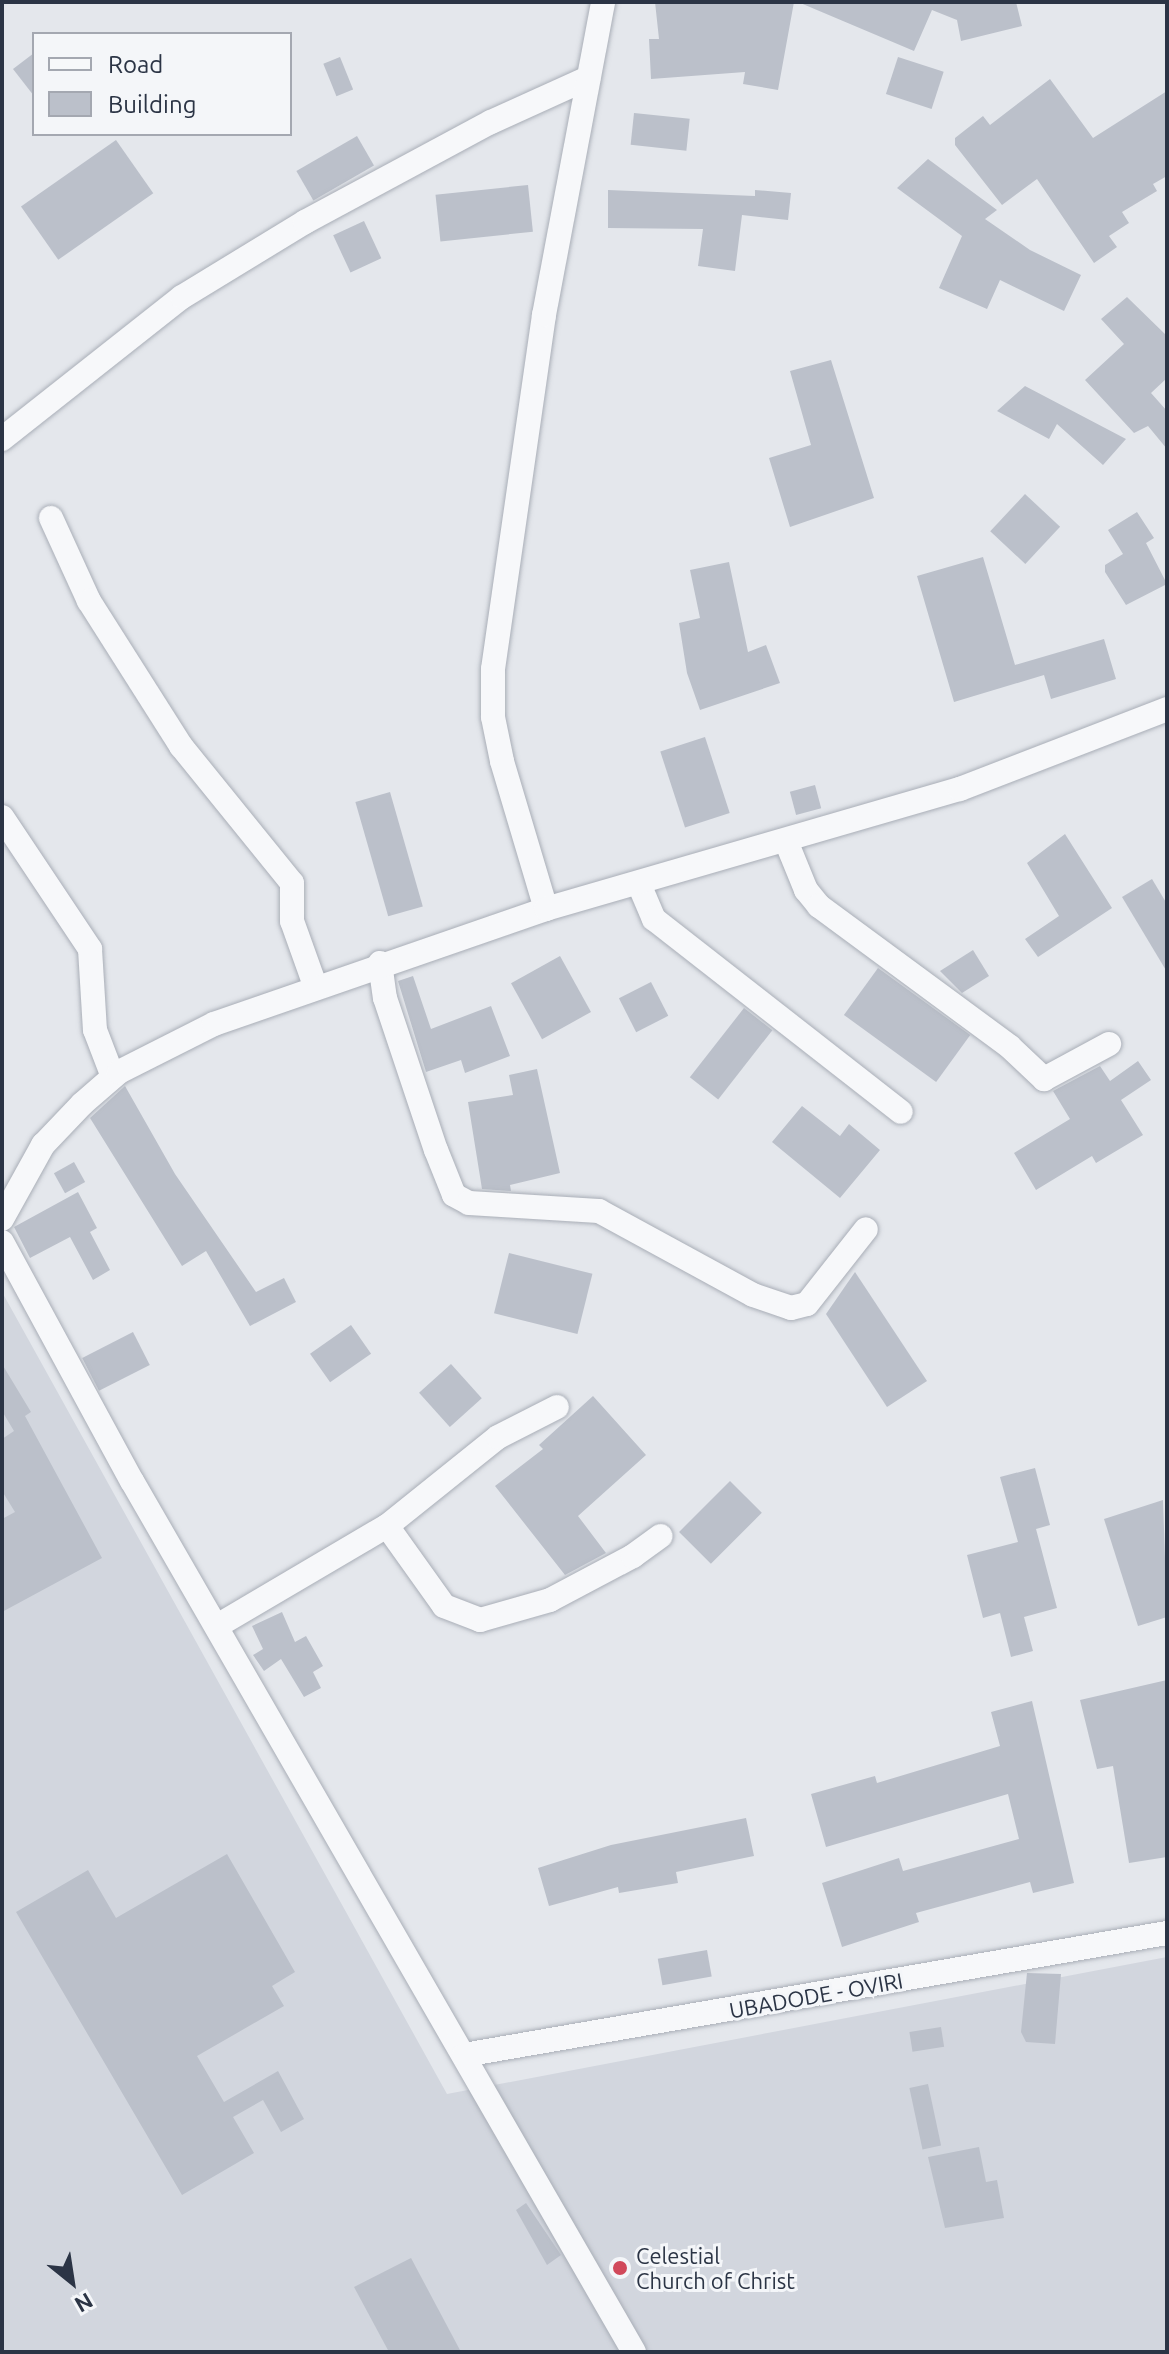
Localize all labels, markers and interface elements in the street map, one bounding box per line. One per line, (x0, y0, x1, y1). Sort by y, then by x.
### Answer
legend (32, 32, 292, 136)
text: Road (108, 51, 163, 78)
text: Building (108, 91, 196, 118)
street label: UBADODE - OVIRI (727, 1967, 905, 2023)
north arrow (32, 2242, 112, 2322)
place label: Celestial Church of Christ (636, 2242, 795, 2294)
marker: Celestial Church of Christ (611, 2259, 629, 2277)
text: N (71, 2288, 98, 2318)

